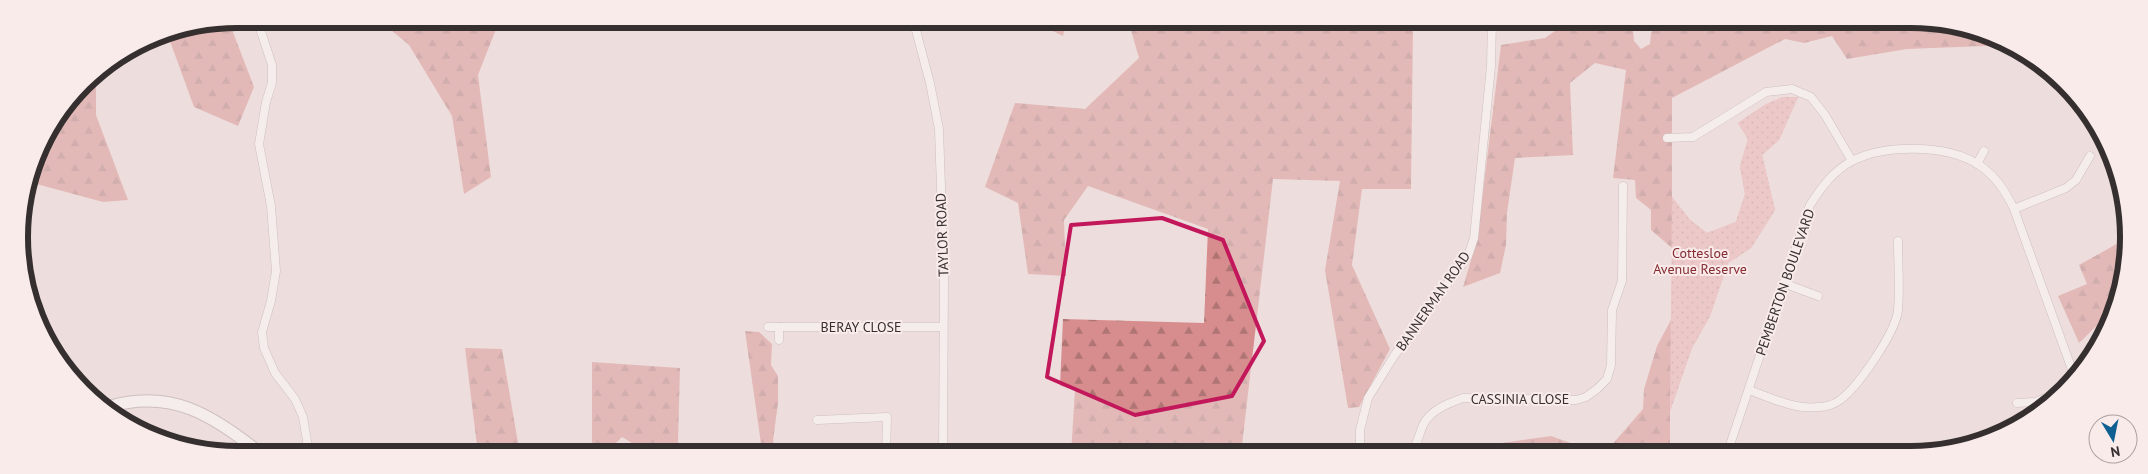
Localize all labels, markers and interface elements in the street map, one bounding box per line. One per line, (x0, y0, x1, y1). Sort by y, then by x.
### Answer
street label: TAYLOR ROAD (932, 193, 952, 277)
street label: PEMBERTON BOULEVARD (1751, 206, 1819, 358)
park label: Cottesloe Avenue Reserve (1653, 244, 1747, 278)
street label: BANNERMAN ROAD (1392, 248, 1474, 354)
street label: BERAY CLOSE (821, 318, 901, 336)
street label: CASSINIA CLOSE (1471, 390, 1569, 408)
north arrow (2088, 414, 2138, 464)
text: N (2109, 442, 2121, 461)

